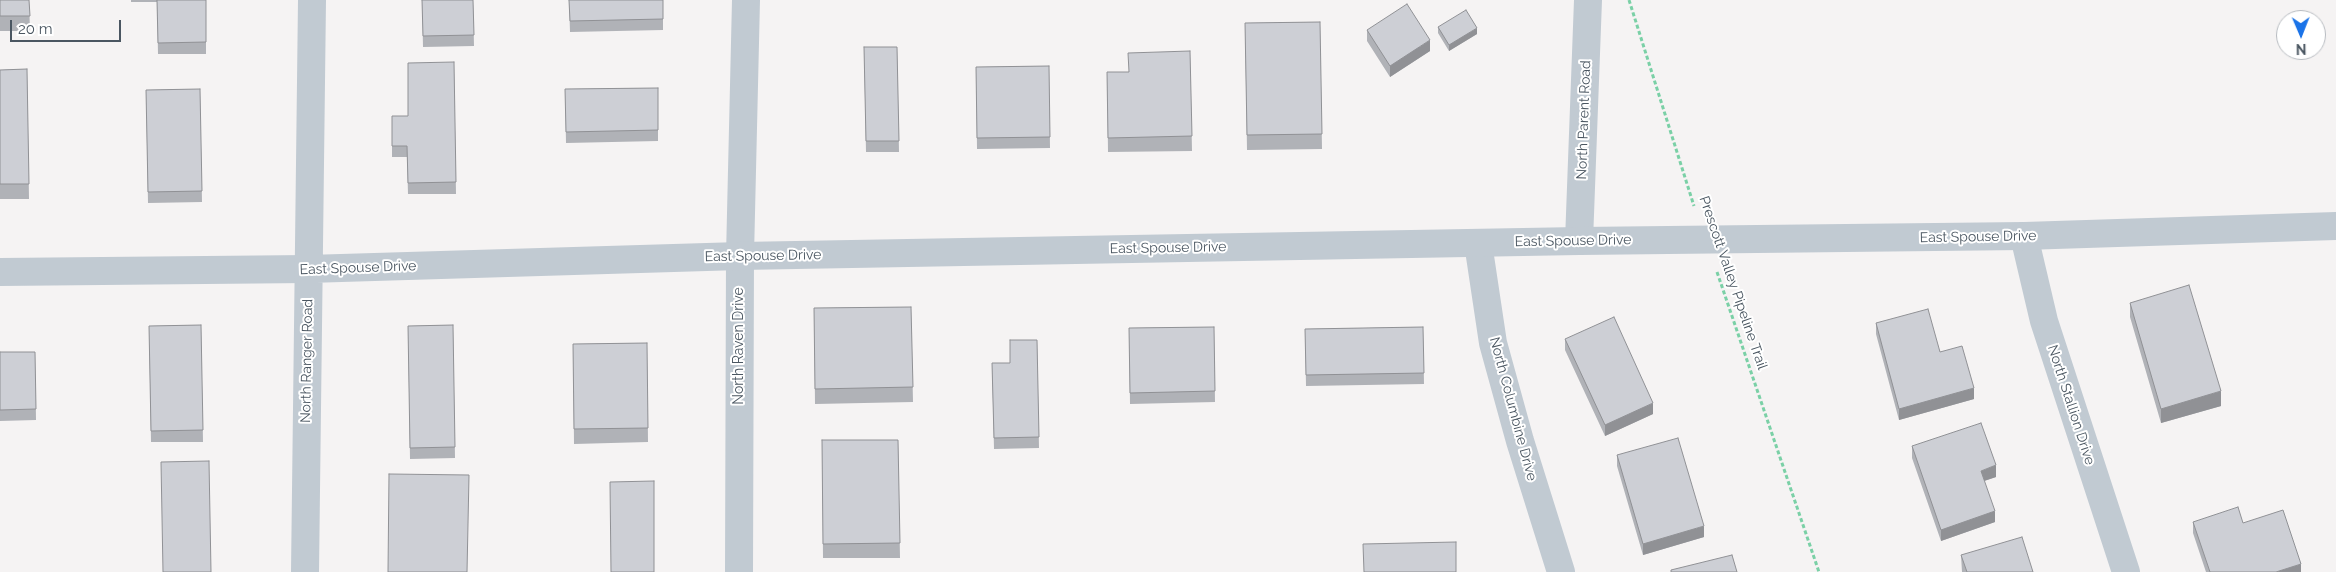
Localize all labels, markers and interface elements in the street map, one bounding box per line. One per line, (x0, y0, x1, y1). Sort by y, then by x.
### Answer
scale bar (12, 10, 124, 42)
north arrow (2276, 10, 2326, 60)
text: 20 m (18, 20, 53, 38)
text: N (2296, 41, 2307, 57)
street label: North Parent Road (1574, 60, 1594, 180)
street label: Prescott Valley Pipeline Trail (1695, 194, 1771, 372)
street label: East Spouse Drive (1919, 228, 2037, 246)
street label: East Spouse Drive (1514, 232, 1632, 250)
street label: East Spouse Drive (1109, 239, 1227, 257)
street label: East Spouse Drive (704, 247, 822, 265)
street label: East Spouse Drive (299, 258, 417, 278)
street label: North Raven Drive (731, 287, 747, 405)
street label: North Ranger Road (298, 299, 316, 423)
street label: North Columbine Drive (1486, 335, 1540, 483)
street label: North Stallion Drive (2044, 343, 2098, 467)

